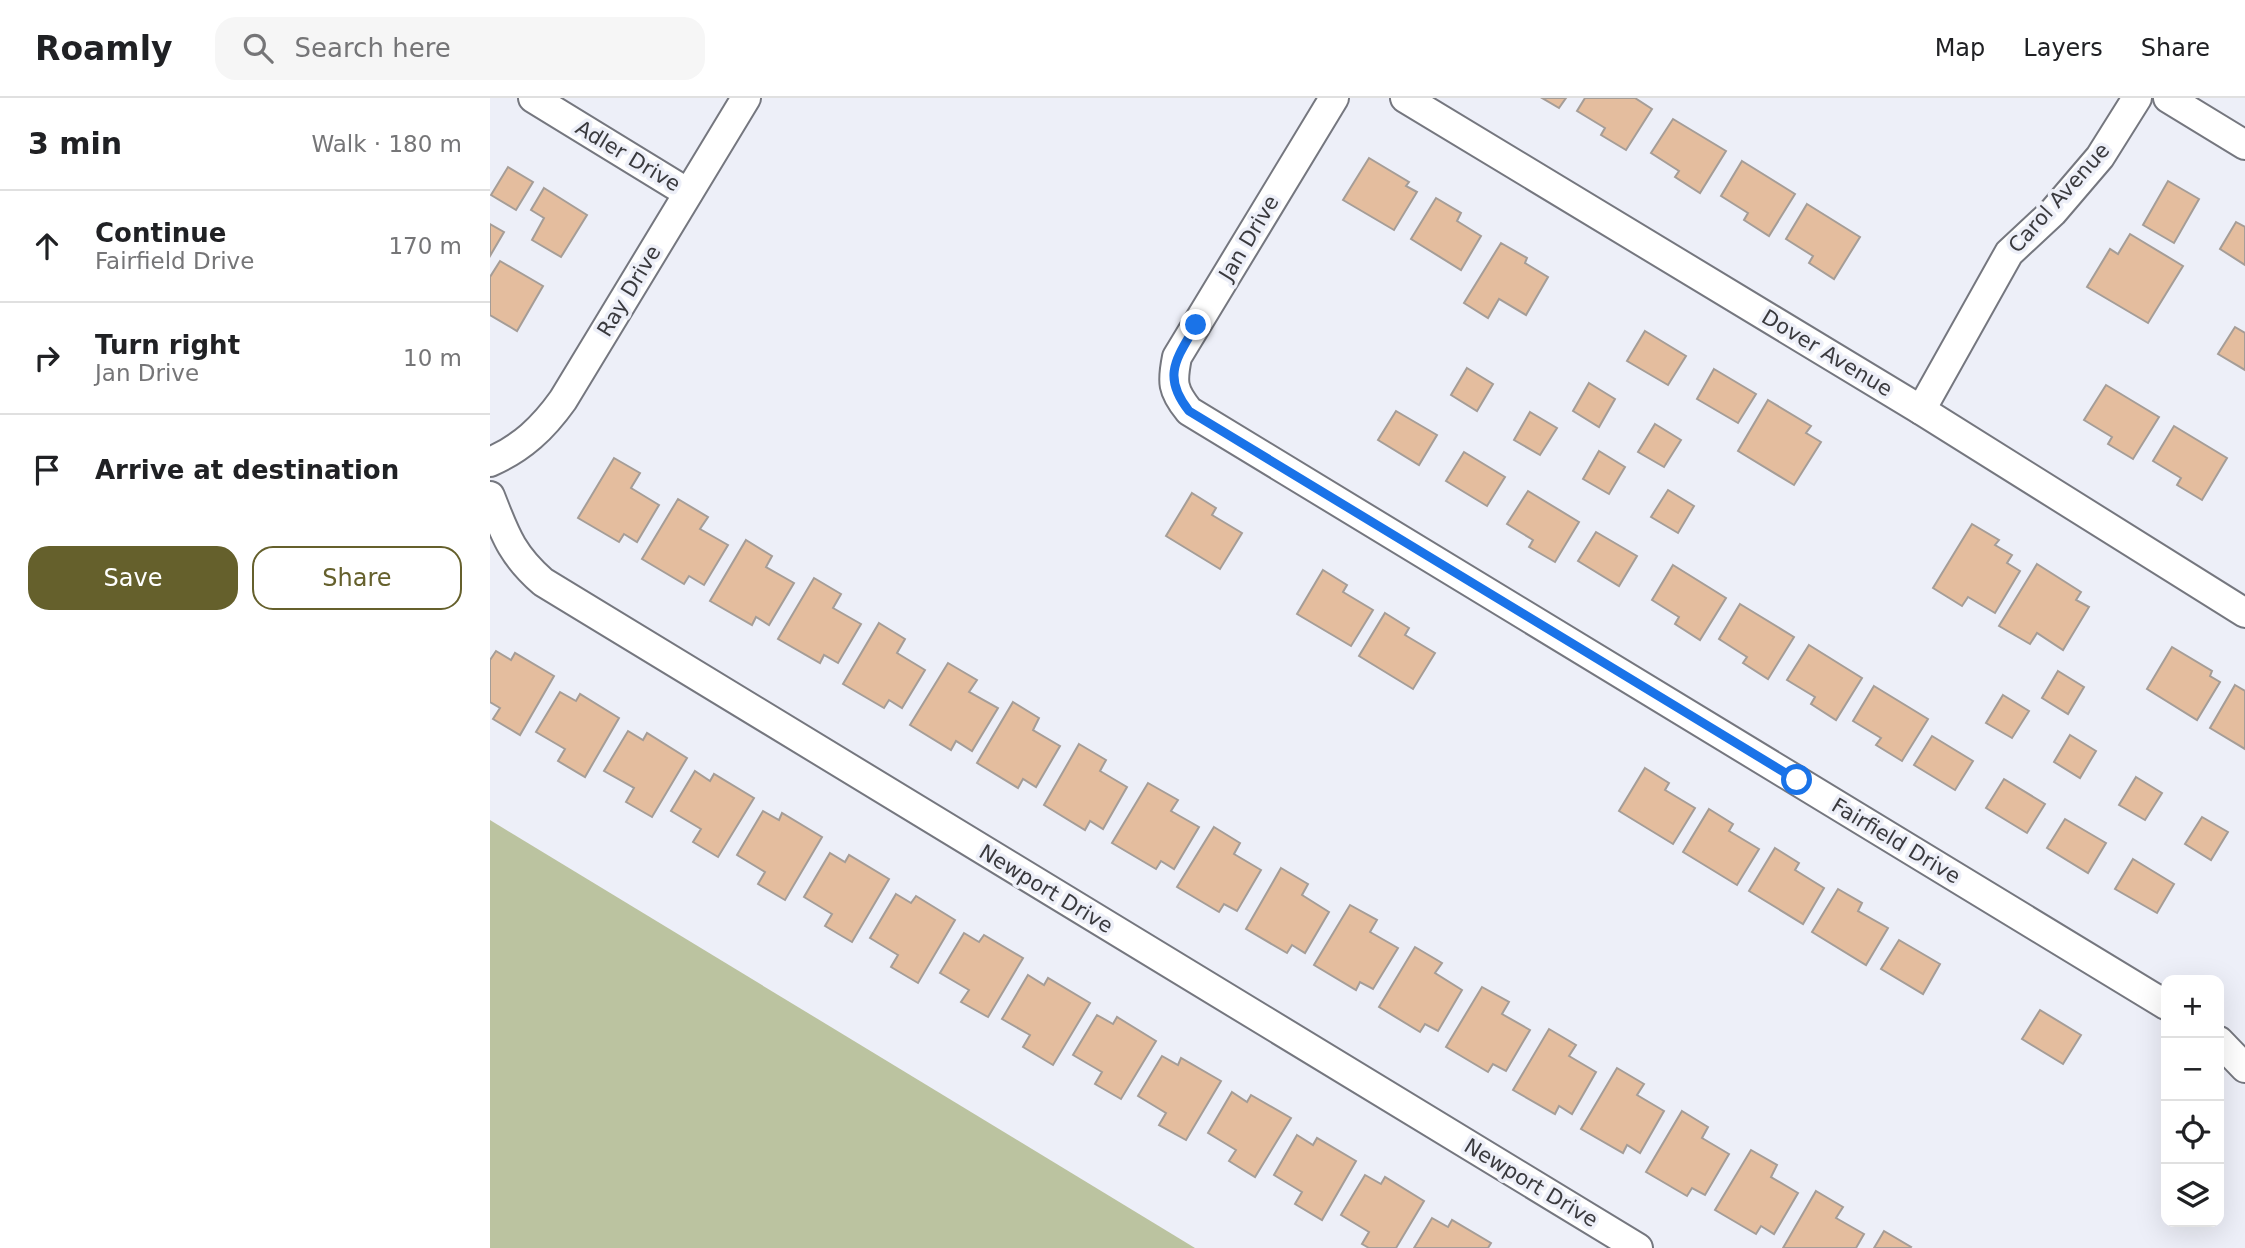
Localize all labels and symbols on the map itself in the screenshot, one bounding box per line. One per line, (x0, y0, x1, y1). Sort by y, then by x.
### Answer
street label: Adler Drive (572, 115, 684, 197)
street label: Carol Avenue (2004, 138, 2114, 258)
street label: Jan Drive (1213, 191, 1284, 287)
street label: Ray Drive (592, 241, 666, 341)
street label: Dover Avenue (1758, 305, 1896, 401)
route end (1180, 309, 1211, 340)
route start (1781, 764, 1812, 795)
street label: Fairfield Drive (1827, 793, 1965, 889)
street label: Newport Drive (975, 840, 1117, 938)
street label: Newport Drive (1460, 1134, 1602, 1232)

